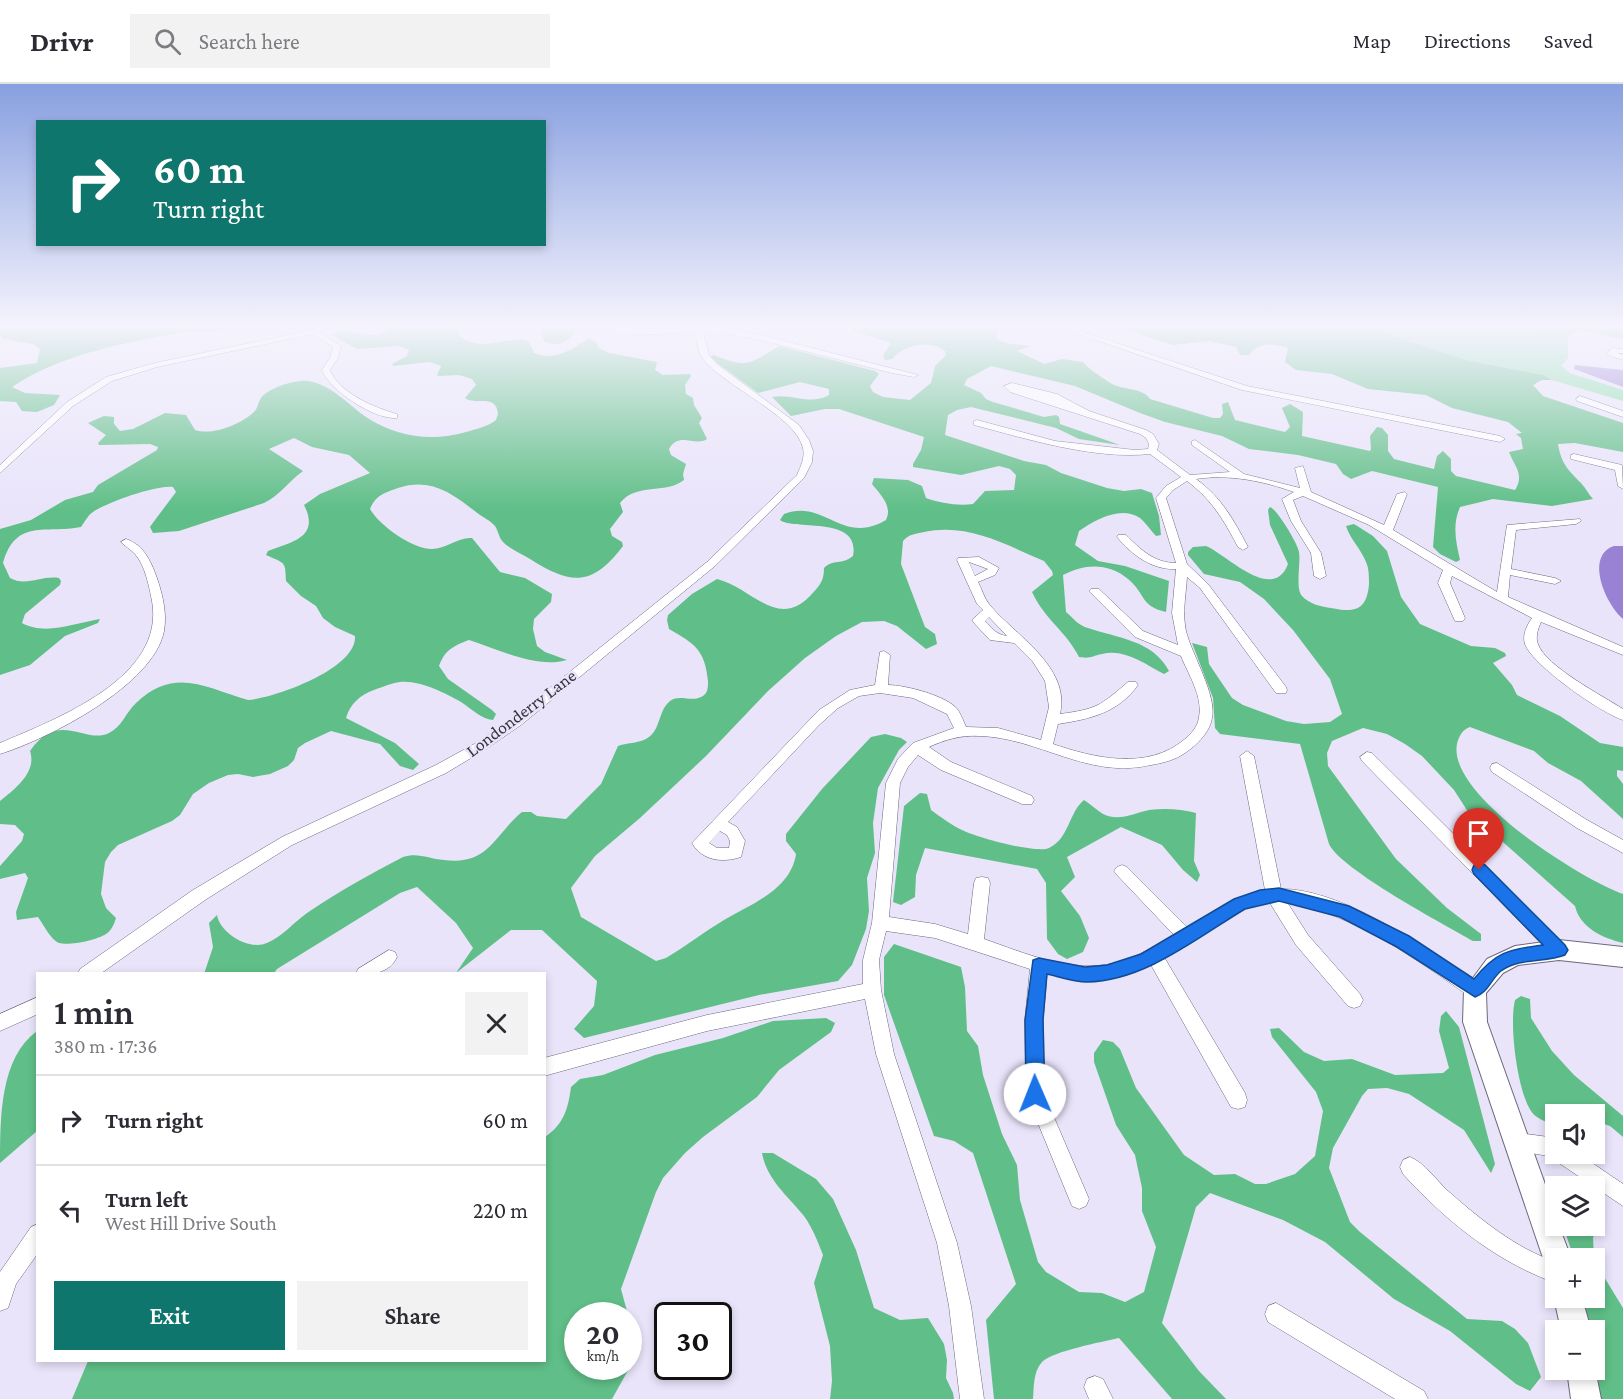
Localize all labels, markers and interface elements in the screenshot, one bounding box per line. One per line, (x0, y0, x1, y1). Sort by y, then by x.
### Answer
search box (130, 14, 550, 68)
icon: search (151, 25, 184, 58)
text: Drivr (30, 26, 94, 57)
text: Search here (199, 29, 300, 54)
text: Map (1353, 29, 1391, 53)
text: Directions (1424, 29, 1511, 53)
text: Saved (1544, 29, 1593, 53)
icon: right (54, 144, 132, 222)
text: 60 m (153, 145, 245, 192)
text: Turn right (153, 194, 264, 224)
street label: Londonderry Lane (462, 665, 580, 761)
pin (1453, 808, 1504, 870)
icon: arrive (1462, 817, 1495, 850)
text: 1 min (54, 992, 134, 1032)
button: close (465, 992, 528, 1055)
text: 380 m · 17:36 (54, 1035, 157, 1057)
position arrow (1003, 1062, 1067, 1126)
icon: right (54, 1104, 87, 1137)
map controls (1545, 1104, 1605, 1380)
button: sound (1545, 1104, 1605, 1164)
text: Turn right (105, 1108, 203, 1133)
text: 60 m (483, 1108, 528, 1133)
button: layers (1545, 1176, 1605, 1236)
text: Turn left (105, 1187, 188, 1212)
icon: left (54, 1194, 87, 1227)
text: 220 m (473, 1198, 528, 1223)
text: West Hill Drive South (105, 1212, 277, 1234)
button: + (1545, 1248, 1605, 1308)
button: Exit (54, 1281, 285, 1350)
button: Share (297, 1281, 528, 1350)
speed limit sign: 30 (654, 1302, 732, 1380)
text: 20 (586, 1317, 620, 1350)
button: − (1545, 1320, 1605, 1380)
text: km/h (587, 1348, 619, 1364)

